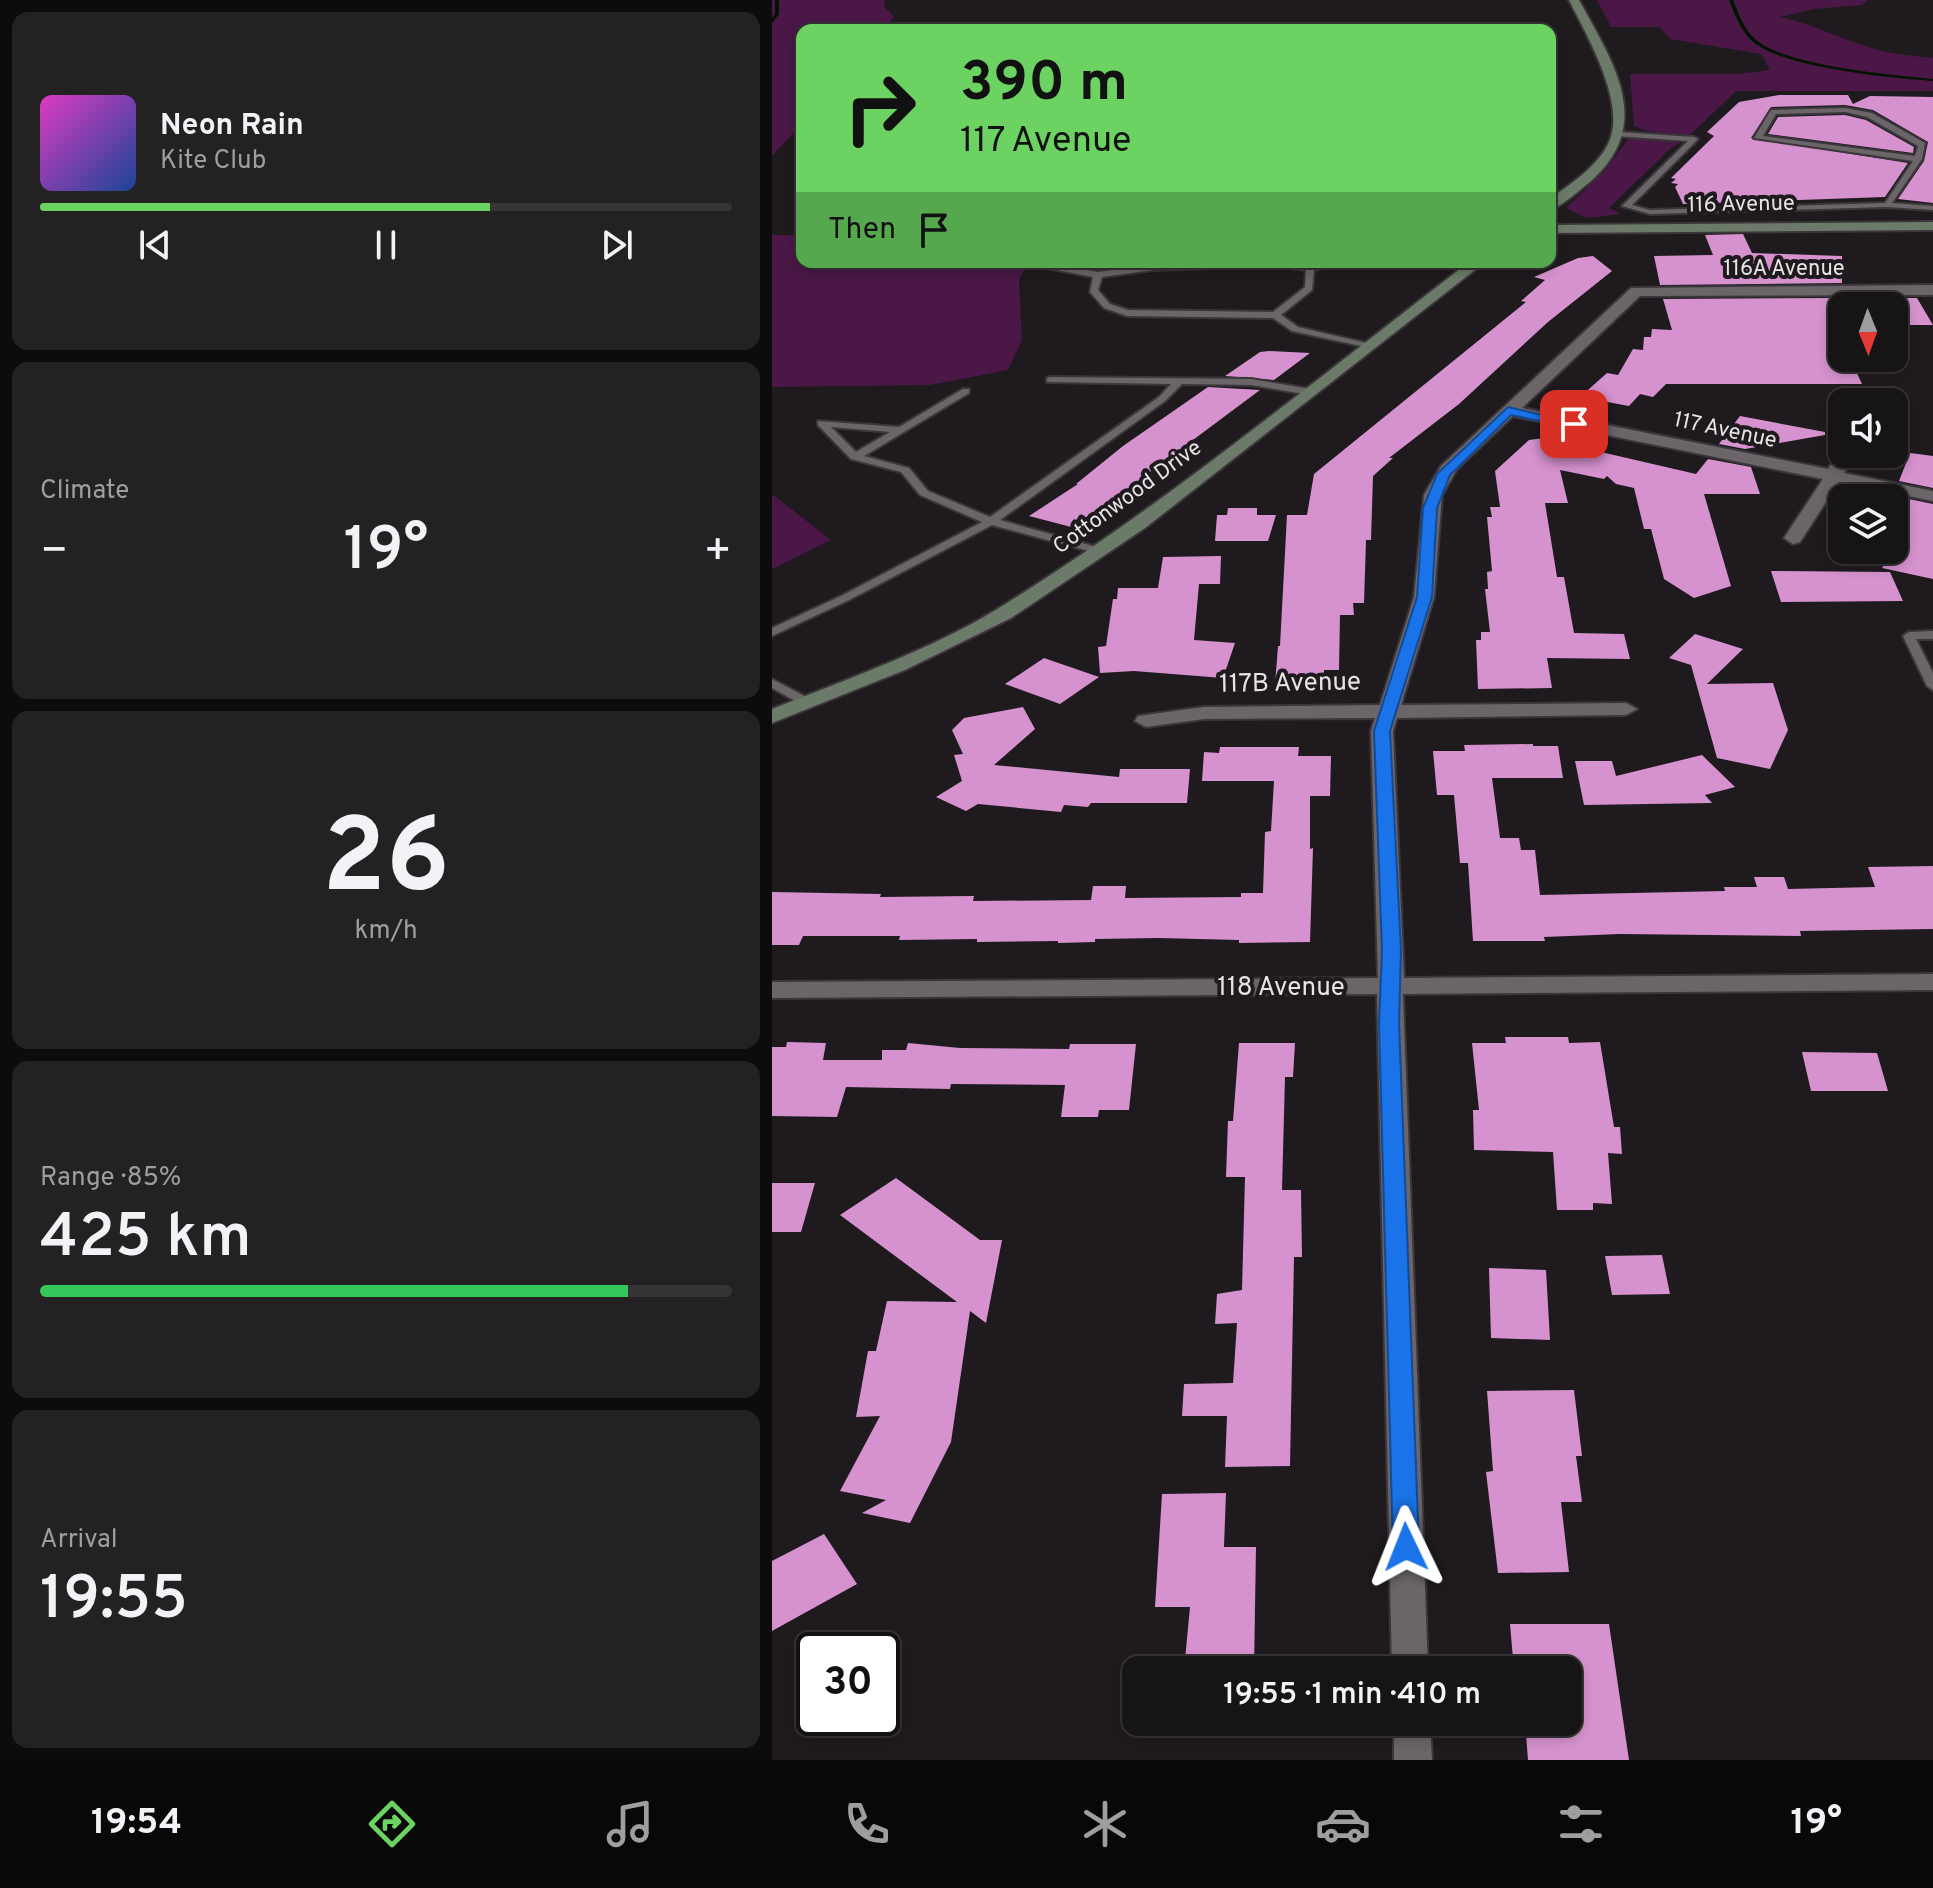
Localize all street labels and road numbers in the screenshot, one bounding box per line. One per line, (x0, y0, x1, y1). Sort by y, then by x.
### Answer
street label: 116 Avenue (1687, 191, 1795, 219)
street label: 116A Avenue (1724, 256, 1845, 283)
street label: 117 Avenue (1671, 407, 1779, 455)
street label: Cottonwood Drive (1048, 435, 1208, 561)
street label: 117B Avenue (1219, 666, 1361, 702)
street label: 118 Avenue (1217, 972, 1345, 1005)

